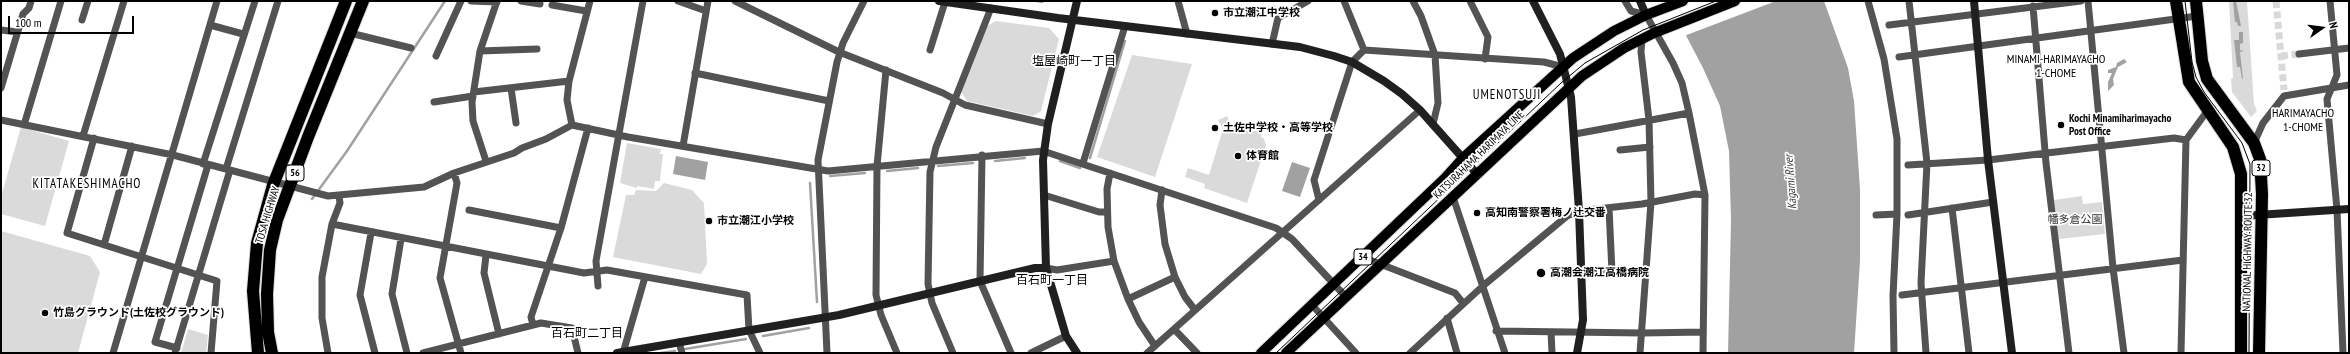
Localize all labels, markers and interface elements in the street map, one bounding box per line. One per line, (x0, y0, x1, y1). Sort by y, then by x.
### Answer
place label: 市立潮江中学校 (1223, 6, 1300, 20)
scale bar (10, 8, 136, 34)
marker: 市立潮江中学校 (1210, 8, 1220, 18)
north arrow (2302, 8, 2342, 48)
text: 100 m (15, 15, 42, 30)
text: N (2326, 21, 2341, 30)
district label: MINAMI-HARIMAYACHO 1-CHOME (1998, 53, 2114, 81)
district label: 塩屋崎町一丁目 (1032, 55, 1116, 69)
district label: UMENOTSUJI (1473, 87, 1541, 103)
district label: HARIMAYACHO 1-CHOME (2267, 107, 2339, 135)
street label: KATSURAHAMA HARIMAYA LINE (1431, 108, 1527, 202)
place label: Kochi Minamiharimayacho Post Office (2069, 112, 2171, 138)
marker: Kochi Minamiharimayacho Post Office (2056, 120, 2066, 130)
place label: 土佐中学校・高等学校 (1223, 121, 1333, 135)
marker: 土佐中学校・高等学校 (1210, 123, 1220, 133)
place label: 体育館 (1246, 149, 1279, 163)
marker: 体育館 (1233, 151, 1243, 161)
water label: Kagami River (1782, 154, 1800, 210)
road number: 32 (2252, 160, 2270, 176)
road number: 56 (286, 165, 304, 181)
district label: KITATAKESHIMACHO (33, 176, 141, 192)
street label: TOSA HIGHWAY (253, 185, 283, 245)
street label: NATIONAL HIGHWAY ROUTE 32 (2240, 192, 2256, 312)
place label: 高知南警察署梅ノ辻交番 (1485, 206, 1606, 220)
marker: 高知南警察署梅ノ辻交番 (1472, 208, 1482, 218)
park label: 幡多倉公園 (2048, 213, 2102, 227)
place label: 市立潮江小学校 (717, 214, 794, 228)
marker: 市立潮江小学校 (704, 216, 714, 226)
road number: 34 (1354, 249, 1372, 265)
place label: 高潮会潮江高橋病院 (1550, 266, 1649, 280)
marker: 高潮会潮江高橋病院 (1535, 267, 1547, 279)
district label: 百石町一丁目 (1016, 274, 1088, 288)
place label: 竹島グラウンド(土佐校グラウンド) (53, 306, 224, 320)
marker: 竹島グラウンド(土佐校グラウンド) (40, 308, 50, 318)
district label: 百石町二丁目 (551, 327, 623, 341)

